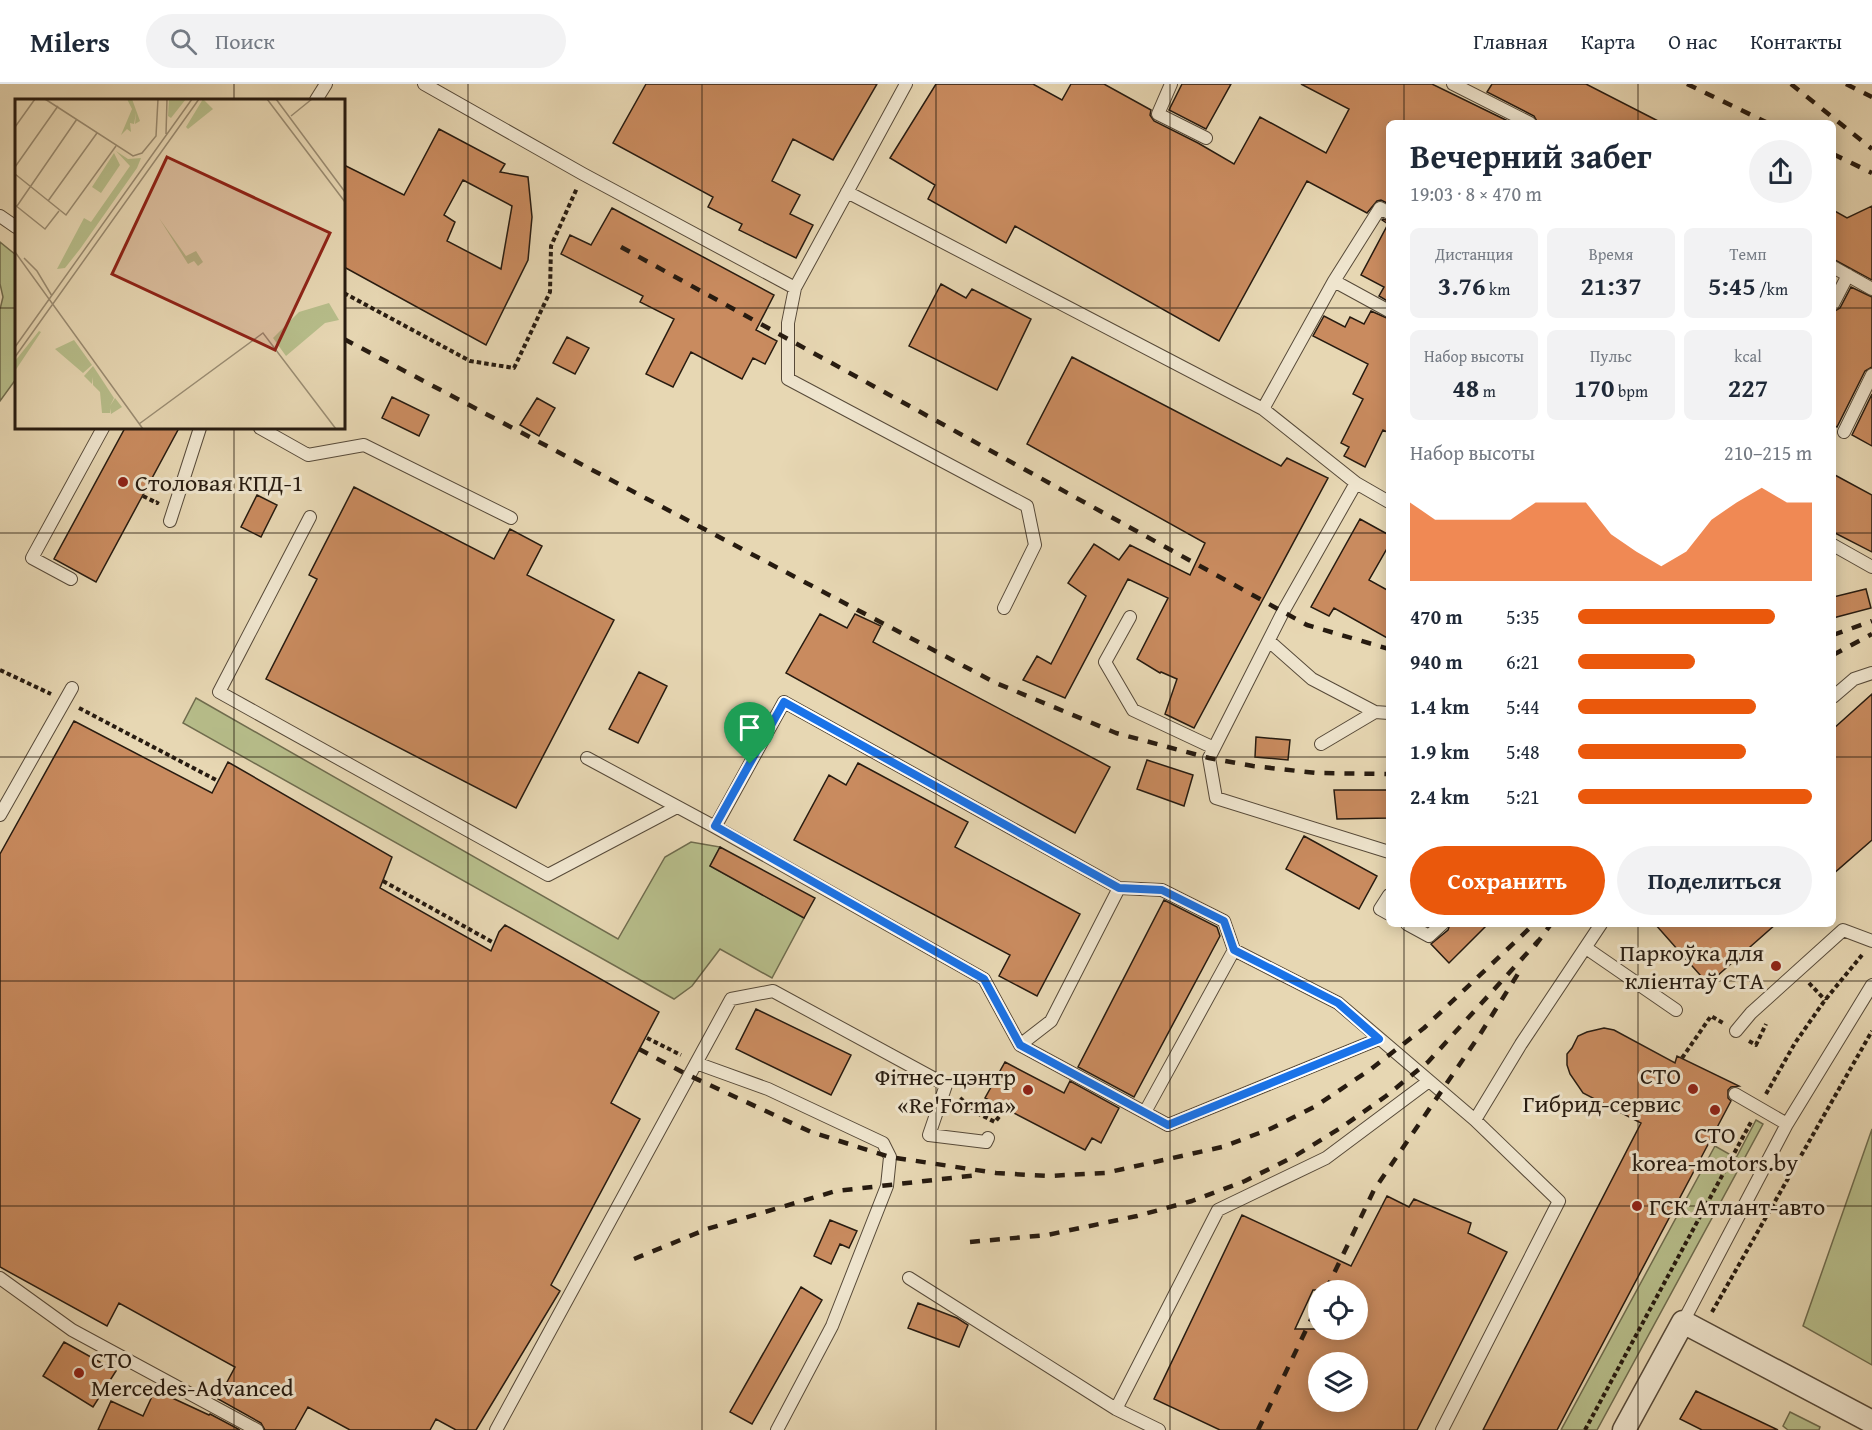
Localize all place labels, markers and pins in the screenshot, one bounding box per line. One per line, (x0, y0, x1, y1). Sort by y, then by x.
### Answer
place label: Столовая КПД-1 (135, 465, 303, 500)
marker: Столовая КПД-1 (116, 475, 130, 489)
pin (724, 702, 775, 764)
place label: Паркоўка для кліентаў СТА (1619, 935, 1764, 998)
marker: Паркоўка для кліентаў СТА (1769, 959, 1783, 973)
place label: СТО Гибрид-сервис (1523, 1058, 1681, 1121)
place label: Фітнес-цэнтр «Re'Forma» (875, 1059, 1016, 1122)
marker: СТО Гибрид-сервис (1686, 1082, 1700, 1096)
marker: Фітнес-цэнтр «Re'Forma» (1021, 1083, 1035, 1097)
marker: СТО korea-motors.by (1708, 1103, 1722, 1117)
place label: СТО korea-motors.by (1632, 1117, 1798, 1180)
place label: ГСК Атлант-авто (1649, 1189, 1825, 1224)
marker: ГСК Атлант-авто (1630, 1199, 1644, 1213)
place label: СТО Mercedes-Advanced (91, 1342, 294, 1405)
marker: СТО Mercedes-Advanced (72, 1366, 86, 1380)

